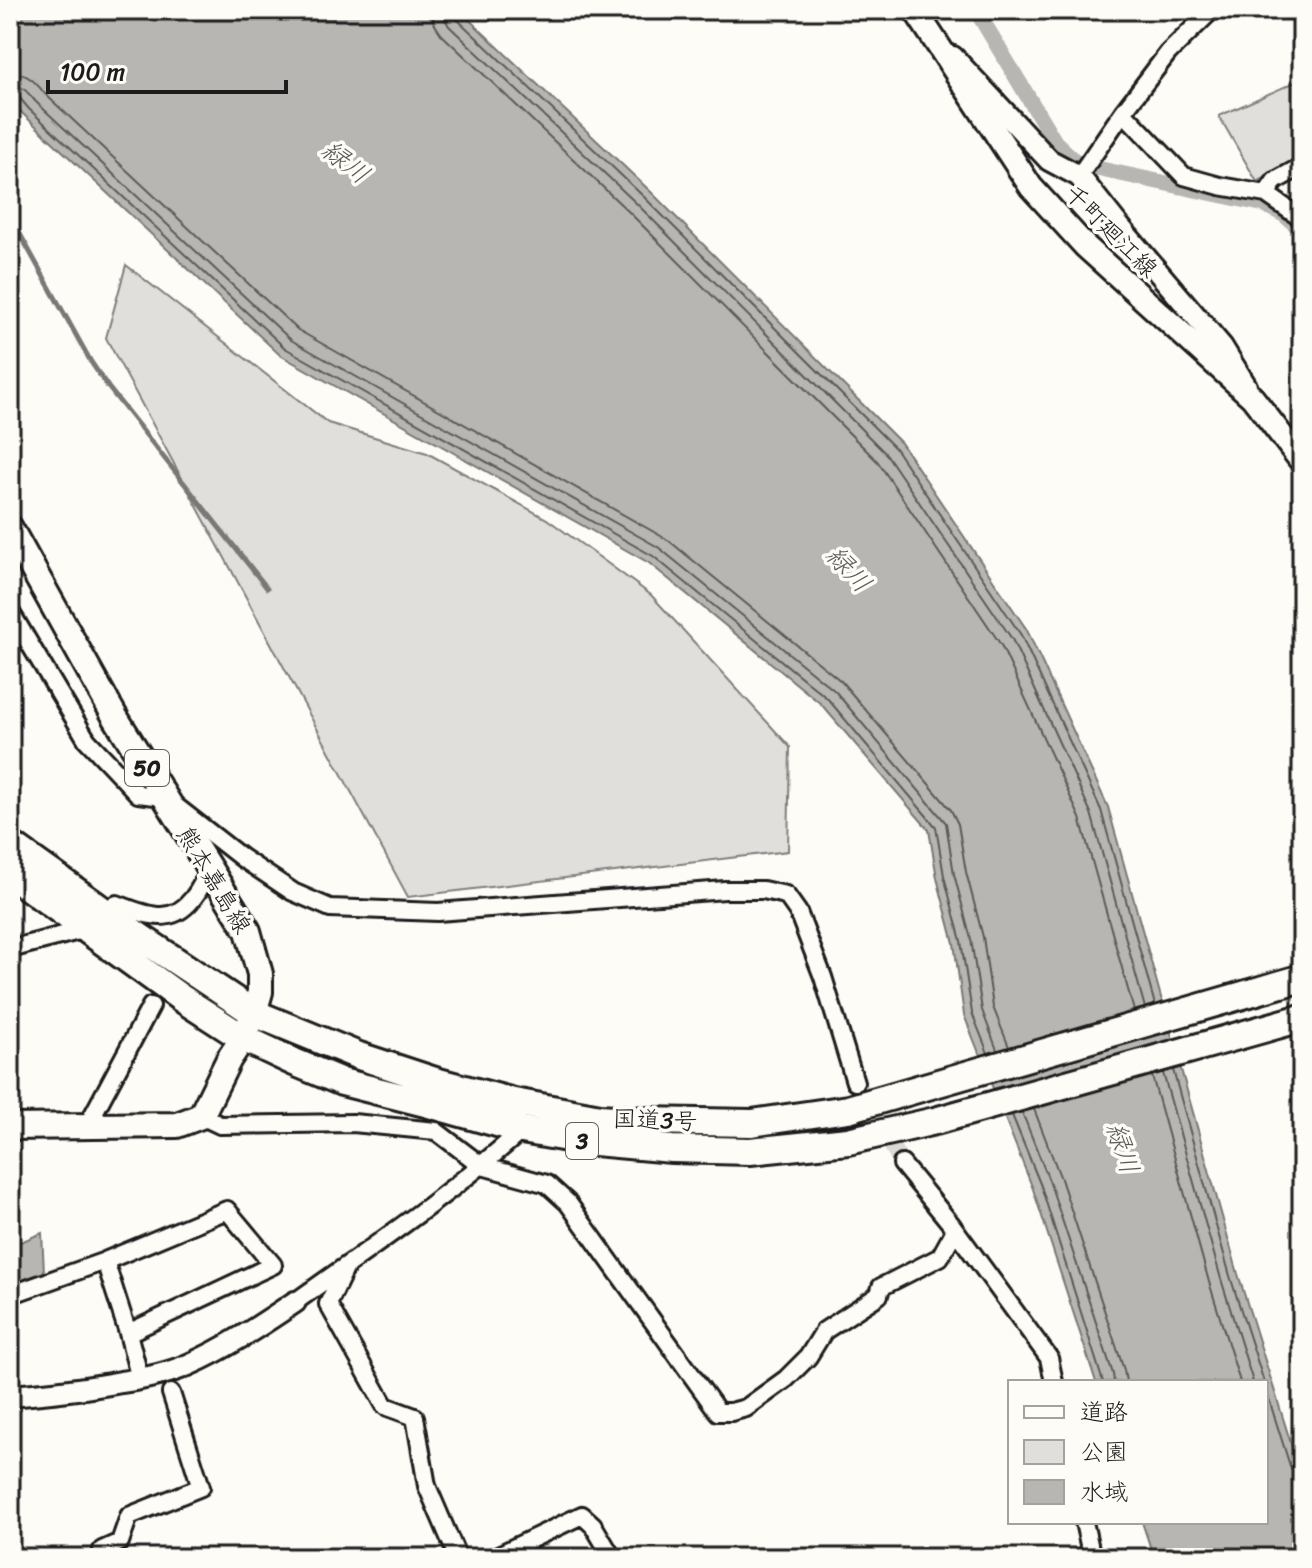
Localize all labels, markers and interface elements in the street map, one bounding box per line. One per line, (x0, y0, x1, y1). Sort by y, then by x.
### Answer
scale bar (48, 44, 286, 94)
text: 100 m (60, 51, 125, 93)
water label: 緑川 (311, 128, 381, 196)
street label: 千町廻江線 (1054, 174, 1168, 288)
water label: 緑川 (814, 534, 884, 604)
road number: 50 (125, 750, 169, 786)
street label: 熊本嘉島線 (165, 818, 263, 942)
street label: 国道3号 (612, 1098, 698, 1142)
water label: 緑川 (1093, 1116, 1153, 1180)
road number: 3 (566, 1123, 598, 1159)
legend (1008, 1380, 1268, 1524)
text: 道路 (1080, 1391, 1128, 1433)
text: 公園 (1080, 1431, 1128, 1473)
text: 水域 (1080, 1471, 1128, 1513)

